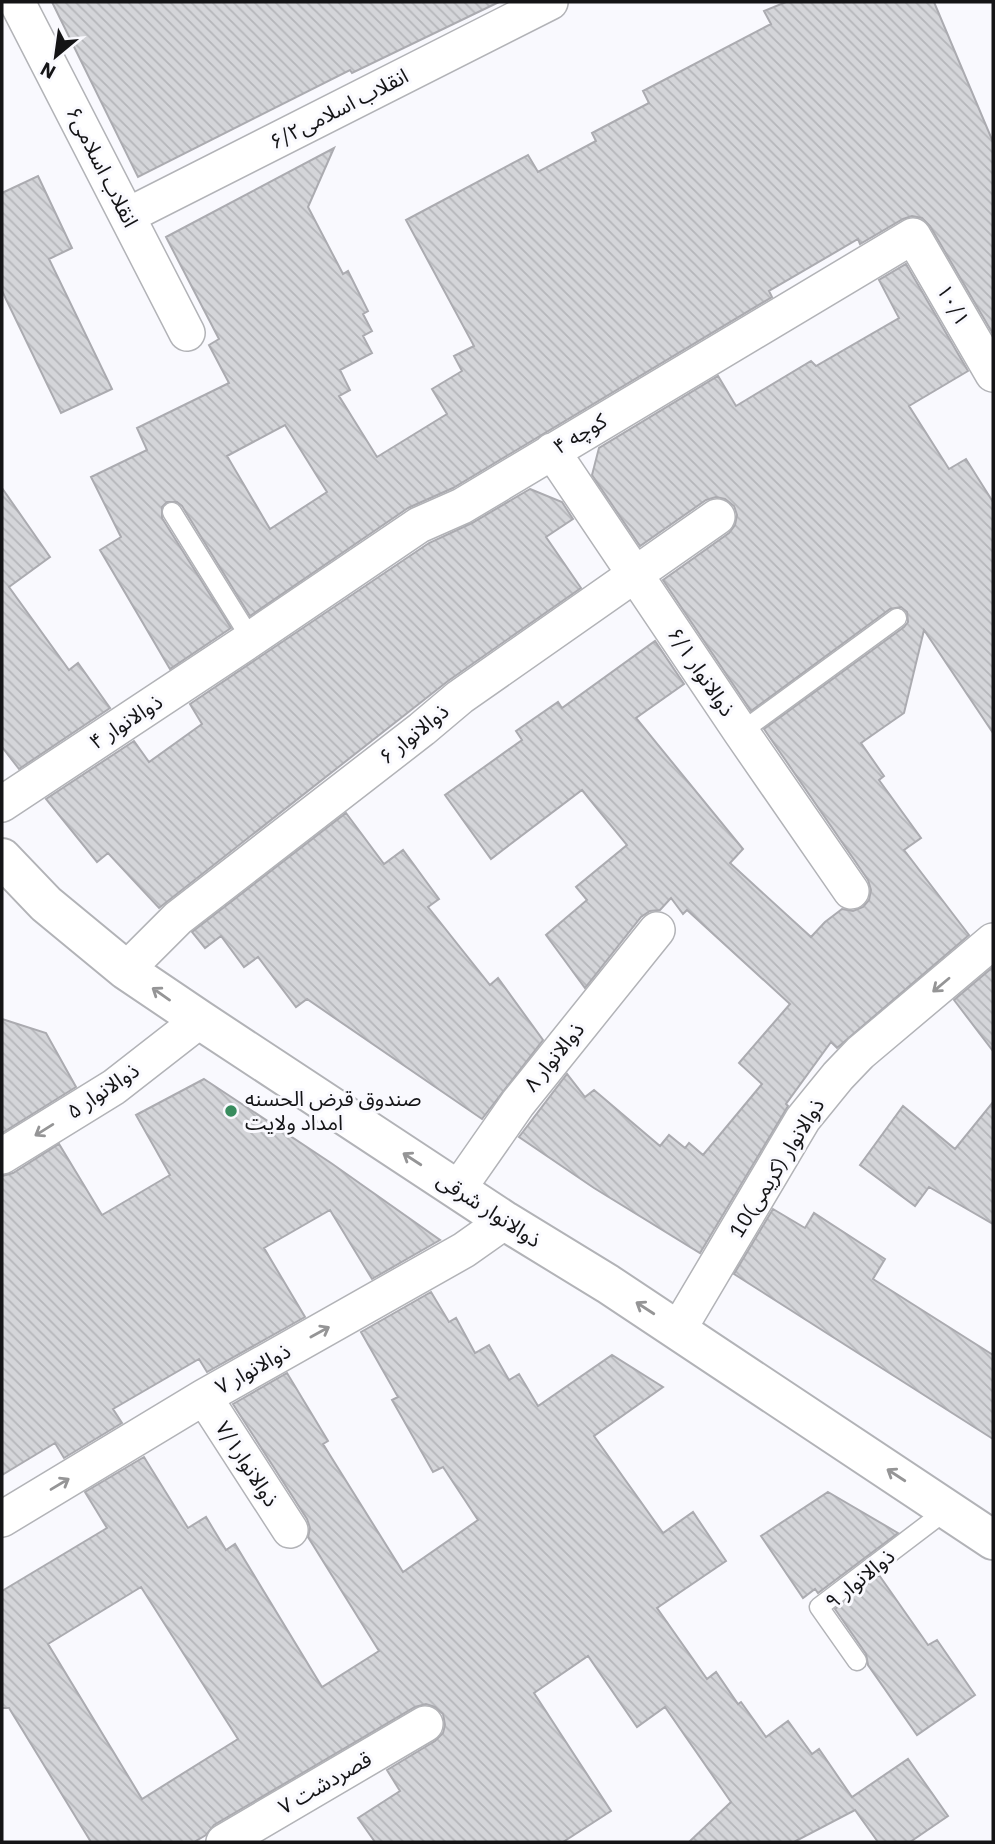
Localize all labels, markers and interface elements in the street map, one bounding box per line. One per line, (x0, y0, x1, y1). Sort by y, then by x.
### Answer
north arrow (21, 21, 91, 91)
text: N (36, 57, 60, 85)
street label: انقلاب اسلامی۶/۲ (264, 61, 413, 155)
street label: انقلاب اسلامی۶ (60, 101, 145, 232)
street label: ۱۰/۱ (931, 278, 977, 331)
street label: کوچه ۴ (547, 406, 612, 460)
street label: ذوالانوار ۶/۱ (662, 621, 742, 722)
street label: ذوالانوار ۴ (83, 687, 167, 755)
street label: ذوالانوار ۶ (373, 697, 454, 770)
one-way arrow (932, 977, 950, 993)
one-way arrow (152, 987, 171, 1001)
street label: ذوالانوار ۸ (517, 1016, 590, 1097)
street label: ذوالانوار ۵ (61, 1056, 144, 1125)
place label: صندوق قرض الحسنه امداد ولایت (245, 1084, 422, 1136)
street label: 10ذوالانوار (کریمی) (722, 1092, 830, 1242)
marker: صندوق قرض الحسنه امداد ولایت (223, 1103, 239, 1119)
one-way arrow (34, 1123, 54, 1137)
one-way arrow (403, 1152, 422, 1167)
street label: ذوالانوار شرقی (432, 1165, 547, 1253)
one-way arrow (636, 1301, 655, 1316)
one-way arrow (309, 1325, 330, 1338)
street label: ذوالانوار ۷ (210, 1336, 295, 1400)
street label: ذوالانوار۷/۱ (210, 1415, 286, 1512)
one-way arrow (887, 1467, 906, 1482)
one-way arrow (50, 1476, 70, 1490)
street label: ذوالانوار ۹ (819, 1542, 900, 1615)
street label: قصردشت ۷ (273, 1744, 376, 1820)

